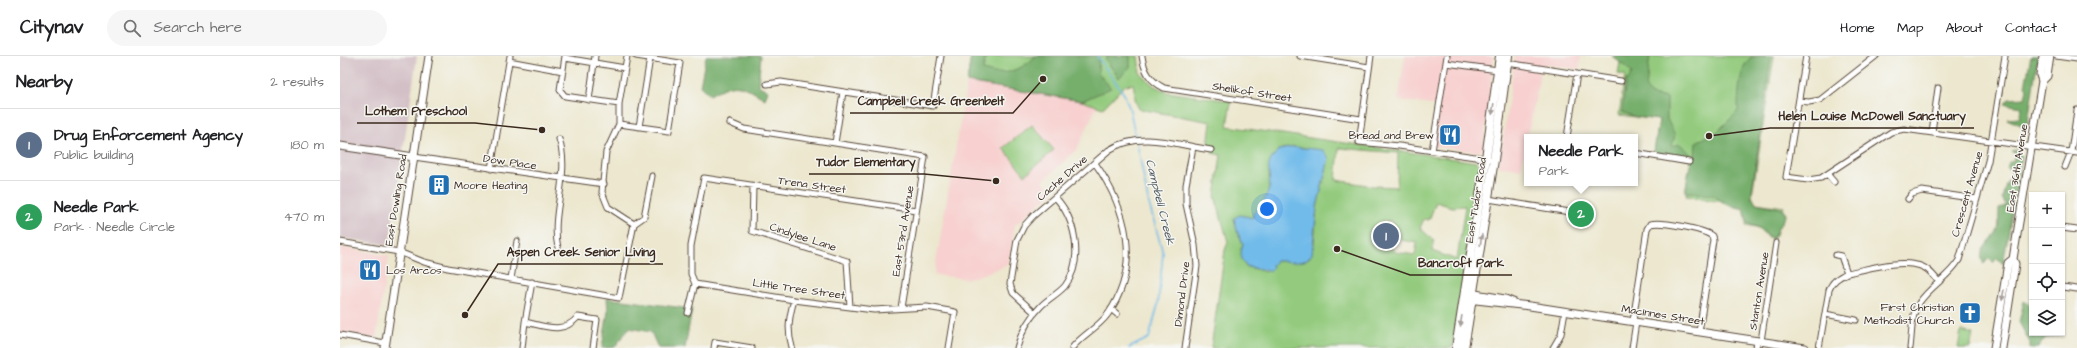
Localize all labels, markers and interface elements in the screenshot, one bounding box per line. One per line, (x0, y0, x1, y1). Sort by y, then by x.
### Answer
search box (107, 10, 387, 46)
text: Citynav (20, 14, 83, 41)
icon: search (121, 17, 143, 39)
text: Search here (153, 17, 242, 38)
text: Home (1840, 18, 1875, 38)
text: Map (1897, 18, 1923, 38)
text: About (1945, 18, 1983, 38)
text: Contact (2005, 18, 2057, 38)
text: Nearby (16, 70, 73, 94)
text: 2 results (270, 73, 324, 91)
street label: Shelikof Street (1211, 78, 1293, 106)
callout: Campbell Creek Greenbelt (850, 89, 1013, 113)
text: Campbell Creek Greenbelt (858, 93, 1004, 111)
callout: Lothem Preschool (357, 99, 475, 123)
text: Lothem Preschool (365, 103, 467, 120)
one-way arrow (1490, 103, 1496, 115)
callout: Helen Louise McDowell Sanctuary (1770, 104, 1974, 128)
text: Helen Louise McDowell Sanctuary (1778, 108, 1966, 126)
restaurant icon: Bread and Brew (1437, 122, 1463, 148)
street label: East 36th Avenue (2003, 123, 2031, 213)
text: Drug Enforcement Agency (54, 125, 243, 146)
place label: Bread and Brew (1349, 128, 1434, 143)
popup (1524, 134, 1638, 186)
text: 1 (28, 136, 30, 154)
text: 180 m (290, 136, 324, 154)
text: Needle Park (1539, 141, 1623, 162)
text: Public building (54, 146, 133, 164)
street label: Crescent Avenue (1948, 149, 1986, 239)
callout: Tudor Elementary (809, 150, 924, 174)
street label: Dow Place (482, 151, 538, 173)
street label: Cache Drive (1033, 152, 1091, 204)
street label: East Dowling Road (381, 153, 412, 247)
text: Tudor Elementary (815, 154, 916, 172)
street label: East Tudor Road (1462, 156, 1490, 244)
water label: Campbell Creek (1141, 157, 1179, 247)
text: Park (1539, 162, 1569, 180)
building icon: Moore Heating (426, 172, 452, 198)
street label: Trena Street (777, 173, 847, 197)
place label: Moore Heating (454, 178, 528, 194)
street label: East 53rd Avenue (888, 184, 918, 277)
map controls (2029, 192, 2065, 336)
button: + (2029, 192, 2065, 228)
text: Needle Park (54, 197, 139, 218)
your location (1257, 199, 1277, 219)
pin: 2 (1568, 199, 1594, 229)
text: 2 (25, 208, 33, 226)
text: 470 m (284, 208, 324, 226)
text: Park · Needle Circle (54, 218, 175, 236)
street label: Cindylee Lane (767, 219, 838, 256)
pin: 1 (1373, 221, 1399, 251)
button: − (2029, 228, 2065, 264)
one-way arrow (1478, 234, 1484, 246)
callout: Aspen Creek Senior Living (498, 240, 663, 264)
text: Aspen Creek Senior Living (507, 244, 656, 263)
callout: Bancroft Park (1410, 251, 1512, 275)
street label: Stanton Avenue (1745, 251, 1773, 331)
text: Bancroft Park (1418, 255, 1505, 272)
restaurant icon: Los Arcos (357, 257, 383, 283)
street label: Dimond Drive (1171, 260, 1193, 327)
place label: Los Arcos (386, 263, 442, 278)
button: locate (2029, 264, 2065, 300)
street label: Little Tree Street (752, 275, 847, 303)
one-way arrow (1999, 289, 2005, 301)
place label: First Christian Methodist Church (1864, 300, 1955, 328)
church icon: First Christian Methodist Church (1957, 300, 1983, 326)
button: layers (2029, 300, 2065, 336)
street label: MacInnes Street (1620, 301, 1706, 329)
one-way arrow (1458, 315, 1464, 327)

